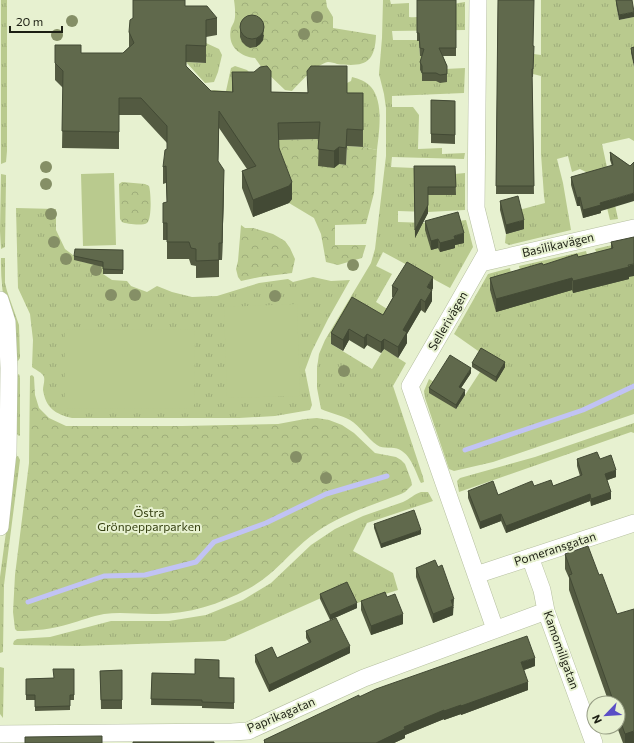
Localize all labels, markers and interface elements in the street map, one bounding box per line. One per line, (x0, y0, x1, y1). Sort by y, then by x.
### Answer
scale bar (10, 8, 62, 34)
text: 20 m (16, 14, 43, 28)
street label: Basilikavägen (521, 229, 595, 259)
street label: Sellerivägen (425, 289, 470, 352)
park label: Östra Grönpepparparken (97, 505, 201, 533)
street label: Pomeransgatan (512, 528, 597, 568)
street label: Kamomillgatan (541, 609, 583, 691)
street label: Paprikagatan (245, 694, 317, 735)
north arrow (586, 695, 626, 735)
text: N (589, 713, 604, 726)

